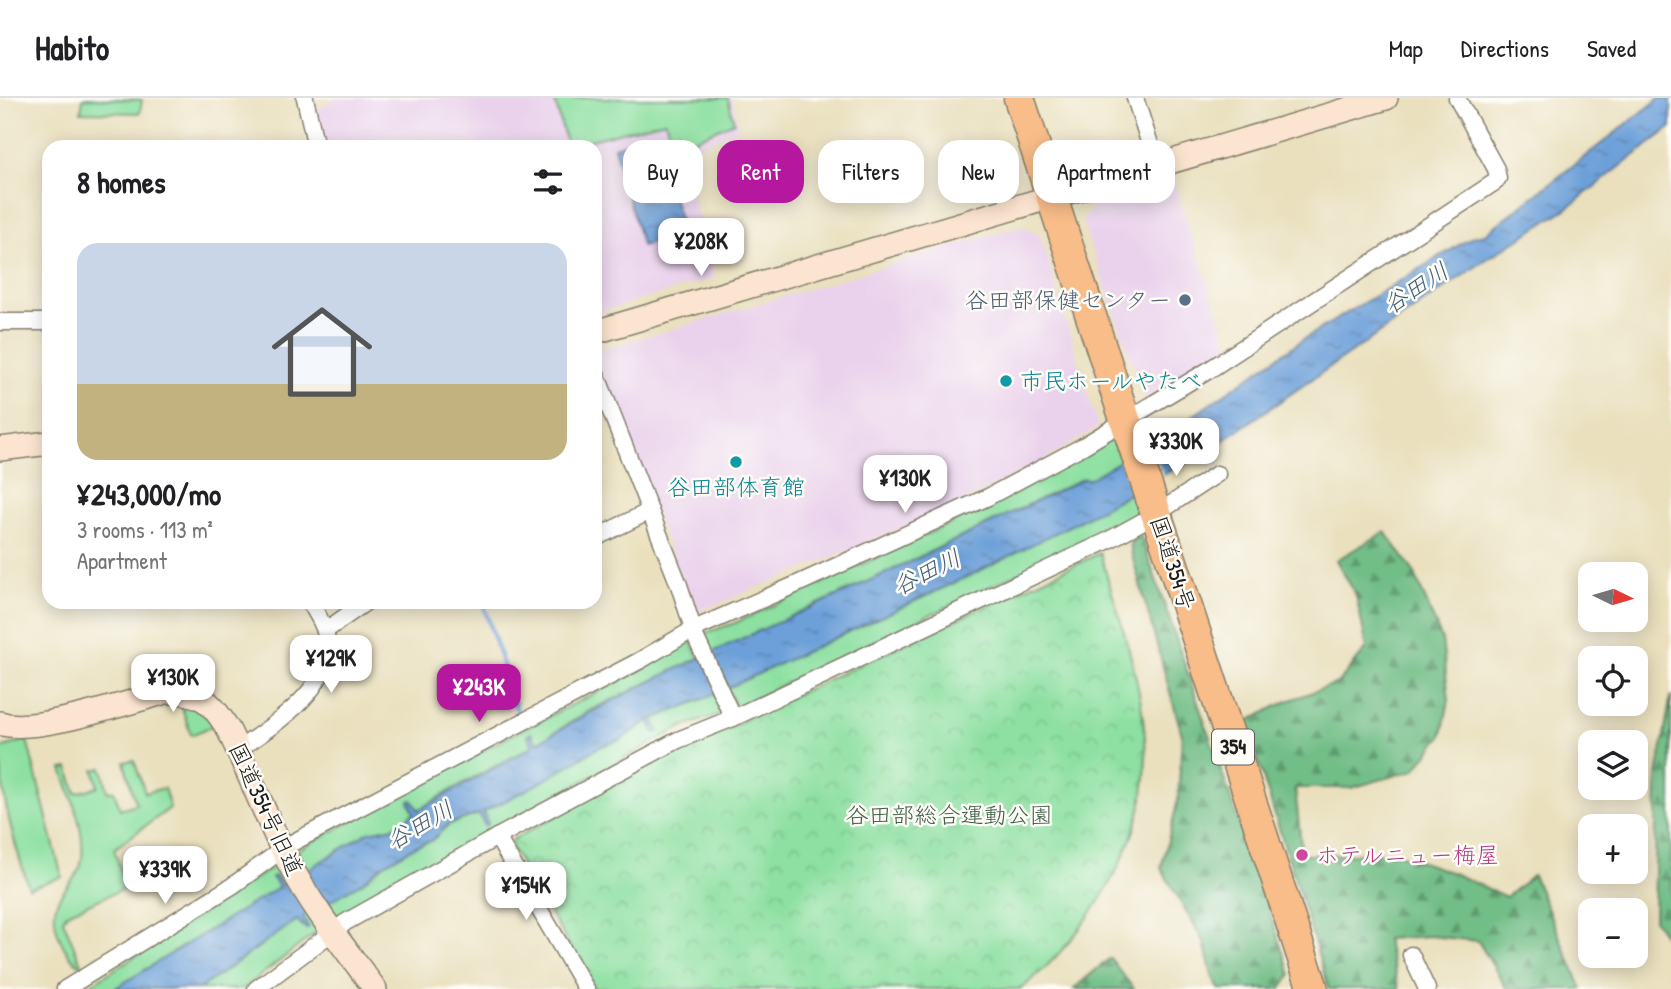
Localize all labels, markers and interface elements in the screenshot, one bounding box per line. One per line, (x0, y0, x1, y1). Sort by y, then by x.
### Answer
text: Habito (35, 26, 109, 70)
text: Map (1389, 32, 1423, 64)
text: Directions (1461, 32, 1549, 64)
text: Saved (1587, 32, 1636, 64)
chip: Buy (623, 140, 703, 203)
chip: Rent (717, 140, 804, 203)
chip: Filters (818, 140, 924, 203)
chip: New (938, 140, 1019, 203)
chip: Apartment (1033, 140, 1175, 203)
text: 8 homes (77, 162, 165, 202)
icon: filters (529, 163, 567, 201)
pin: ¥208K (652, 218, 750, 278)
text: ¥208K (674, 225, 728, 256)
water label: 谷田川 (1377, 254, 1454, 320)
place label: 谷田部保健センター (965, 284, 1171, 315)
icon: home (259, 289, 385, 415)
marker: 谷田部保健センター (1177, 292, 1193, 308)
place label: 市民ホールやたべ (1020, 365, 1203, 396)
marker: 市民ホールやたべ (998, 373, 1014, 389)
pin: ¥330K (1127, 418, 1225, 478)
text: ¥330K (1149, 425, 1203, 456)
marker: 谷田部体育館 (728, 454, 744, 470)
pin: ¥130K (856, 456, 954, 515)
text: ¥130K (879, 462, 931, 493)
place label: 谷田部体育館 (667, 471, 805, 502)
text: ¥243,000/mo (77, 474, 221, 514)
street label: 国道354号 (1144, 512, 1203, 614)
text: 3 rooms · 113 m² (77, 514, 213, 545)
water label: 谷田川 (887, 541, 966, 601)
text: Apartment (77, 545, 167, 576)
north arrow (1578, 562, 1648, 632)
map controls (1578, 562, 1648, 968)
pin: ¥129K (282, 636, 380, 695)
text: ¥129K (306, 642, 356, 673)
button: locate (1578, 646, 1648, 716)
pin: ¥130K (124, 654, 222, 714)
text: ¥130K (147, 661, 199, 692)
pin: ¥243K (430, 664, 528, 724)
text: ¥243K (453, 671, 505, 702)
road number: 354 (1212, 730, 1254, 764)
button: layers (1578, 730, 1648, 800)
street label: 国道354号旧道 (222, 737, 311, 880)
water label: 谷田川 (380, 792, 459, 856)
park label: 谷田部総合運動公園 (846, 799, 1053, 830)
button: + (1578, 814, 1648, 884)
place label: ホテルニュー梅屋 (1316, 839, 1499, 870)
pin: ¥339K (116, 846, 214, 906)
marker: ホテルニュー梅屋 (1294, 847, 1310, 863)
text: ¥339K (139, 853, 191, 884)
pin: ¥154K (477, 862, 575, 922)
text: ¥154K (501, 869, 551, 900)
button: − (1578, 898, 1648, 968)

